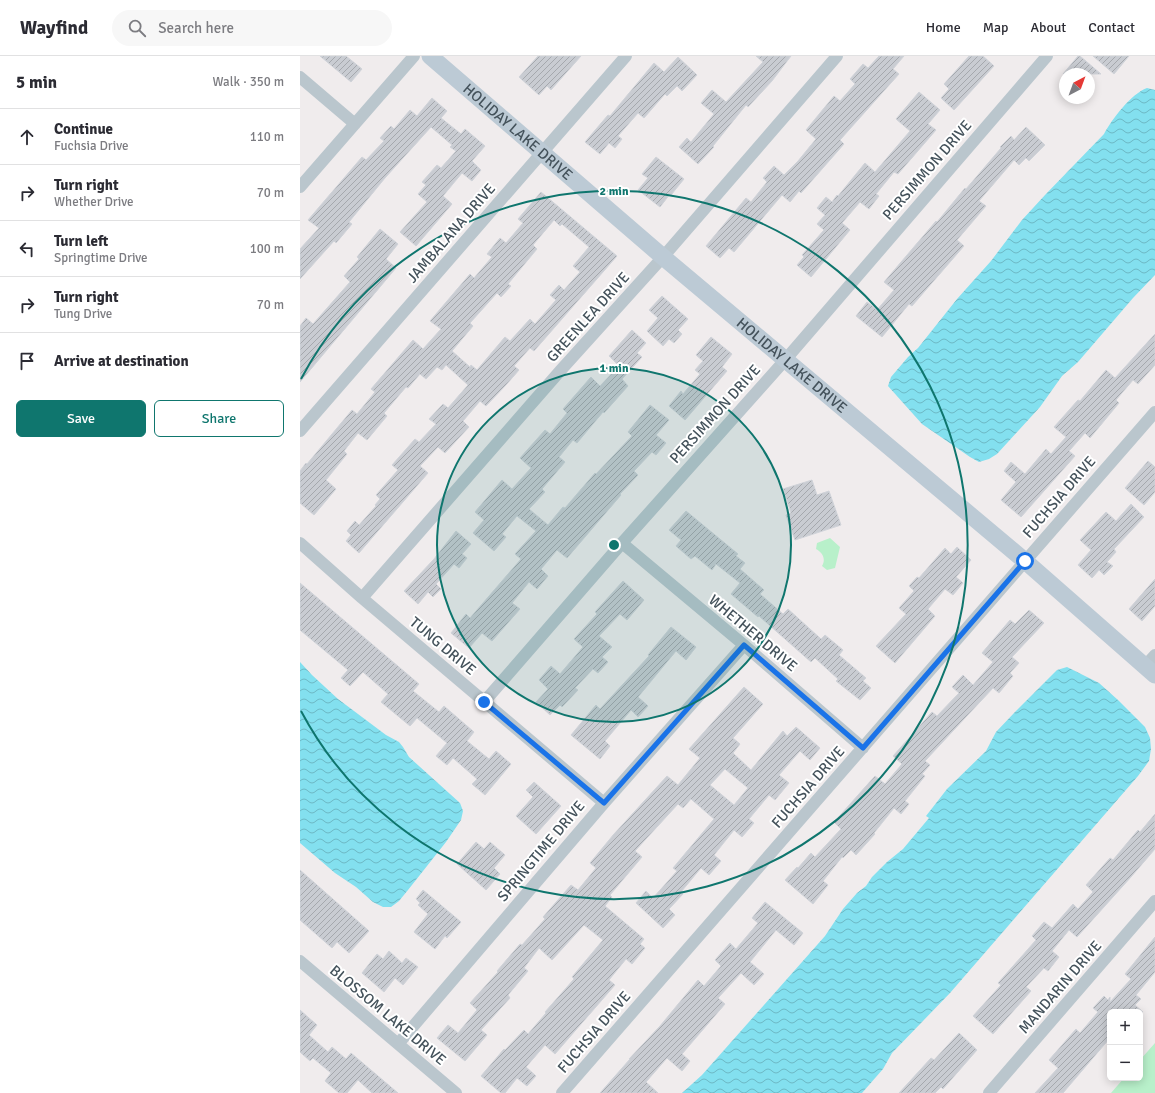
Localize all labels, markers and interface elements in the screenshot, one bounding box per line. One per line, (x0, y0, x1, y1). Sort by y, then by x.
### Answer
search box (112, 10, 392, 46)
text: Wayfind (20, 16, 88, 40)
icon: search (126, 17, 148, 39)
text: Search here (158, 19, 234, 37)
text: Home (926, 19, 961, 36)
text: Map (983, 19, 1008, 36)
text: About (1030, 19, 1066, 36)
text: Contact (1088, 19, 1135, 36)
north arrow (1059, 68, 1095, 104)
text: 5 min (16, 72, 57, 93)
text: Walk · 350 m (213, 74, 284, 90)
street label: HOLIDAY LAKE DRIVE (459, 80, 576, 184)
street label: PERSIMMON DRIVE (879, 116, 975, 224)
text: Continue (54, 120, 113, 138)
icon: ahead (16, 126, 38, 148)
text: 110 m (250, 129, 284, 145)
text: Fuchsia Drive (54, 138, 129, 154)
text: Turn right (54, 176, 119, 194)
street label: JAMBALANA DRIVE (403, 180, 499, 286)
icon: right (16, 182, 38, 204)
text: 2 min (600, 184, 629, 199)
text: 70 m (257, 185, 284, 201)
text: Whether Drive (54, 194, 134, 210)
text: Turn left (54, 232, 108, 250)
icon: left (16, 238, 38, 260)
text: 100 m (250, 241, 284, 257)
text: Springtime Drive (54, 250, 148, 266)
street label: GREENLEA DRIVE (543, 268, 633, 366)
text: Turn right (54, 288, 119, 306)
icon: right (16, 294, 38, 316)
text: 70 m (257, 297, 284, 313)
text: Tung Drive (54, 306, 112, 322)
street label: HOLIDAY LAKE DRIVE (733, 314, 851, 417)
icon: arrive (16, 350, 38, 372)
text: Arrive at destination (54, 352, 189, 370)
text: 1 min (600, 361, 629, 376)
street label: PERSIMMON DRIVE (666, 361, 764, 467)
button: Save (16, 400, 146, 437)
button: Share (154, 400, 284, 437)
street label: FUCHSIA DRIVE (1019, 452, 1099, 542)
centre of rings (607, 538, 621, 552)
route start (1016, 552, 1034, 570)
street label: WHETHER DRIVE (705, 591, 801, 675)
street label: TUNG DRIVE (406, 613, 480, 679)
route end (475, 693, 493, 711)
street label: FUCHSIA DRIVE (768, 742, 848, 832)
street label: SPRINGTIME DRIVE (494, 797, 588, 905)
street label: MANDARIN DRIVE (1015, 937, 1105, 1037)
street label: BLOSSOM LAKE DRIVE (326, 961, 450, 1069)
street label: FUCHSIA DRIVE (554, 987, 634, 1077)
map controls (1107, 1009, 1143, 1081)
button: + (1107, 1009, 1143, 1045)
button: − (1107, 1045, 1143, 1081)

